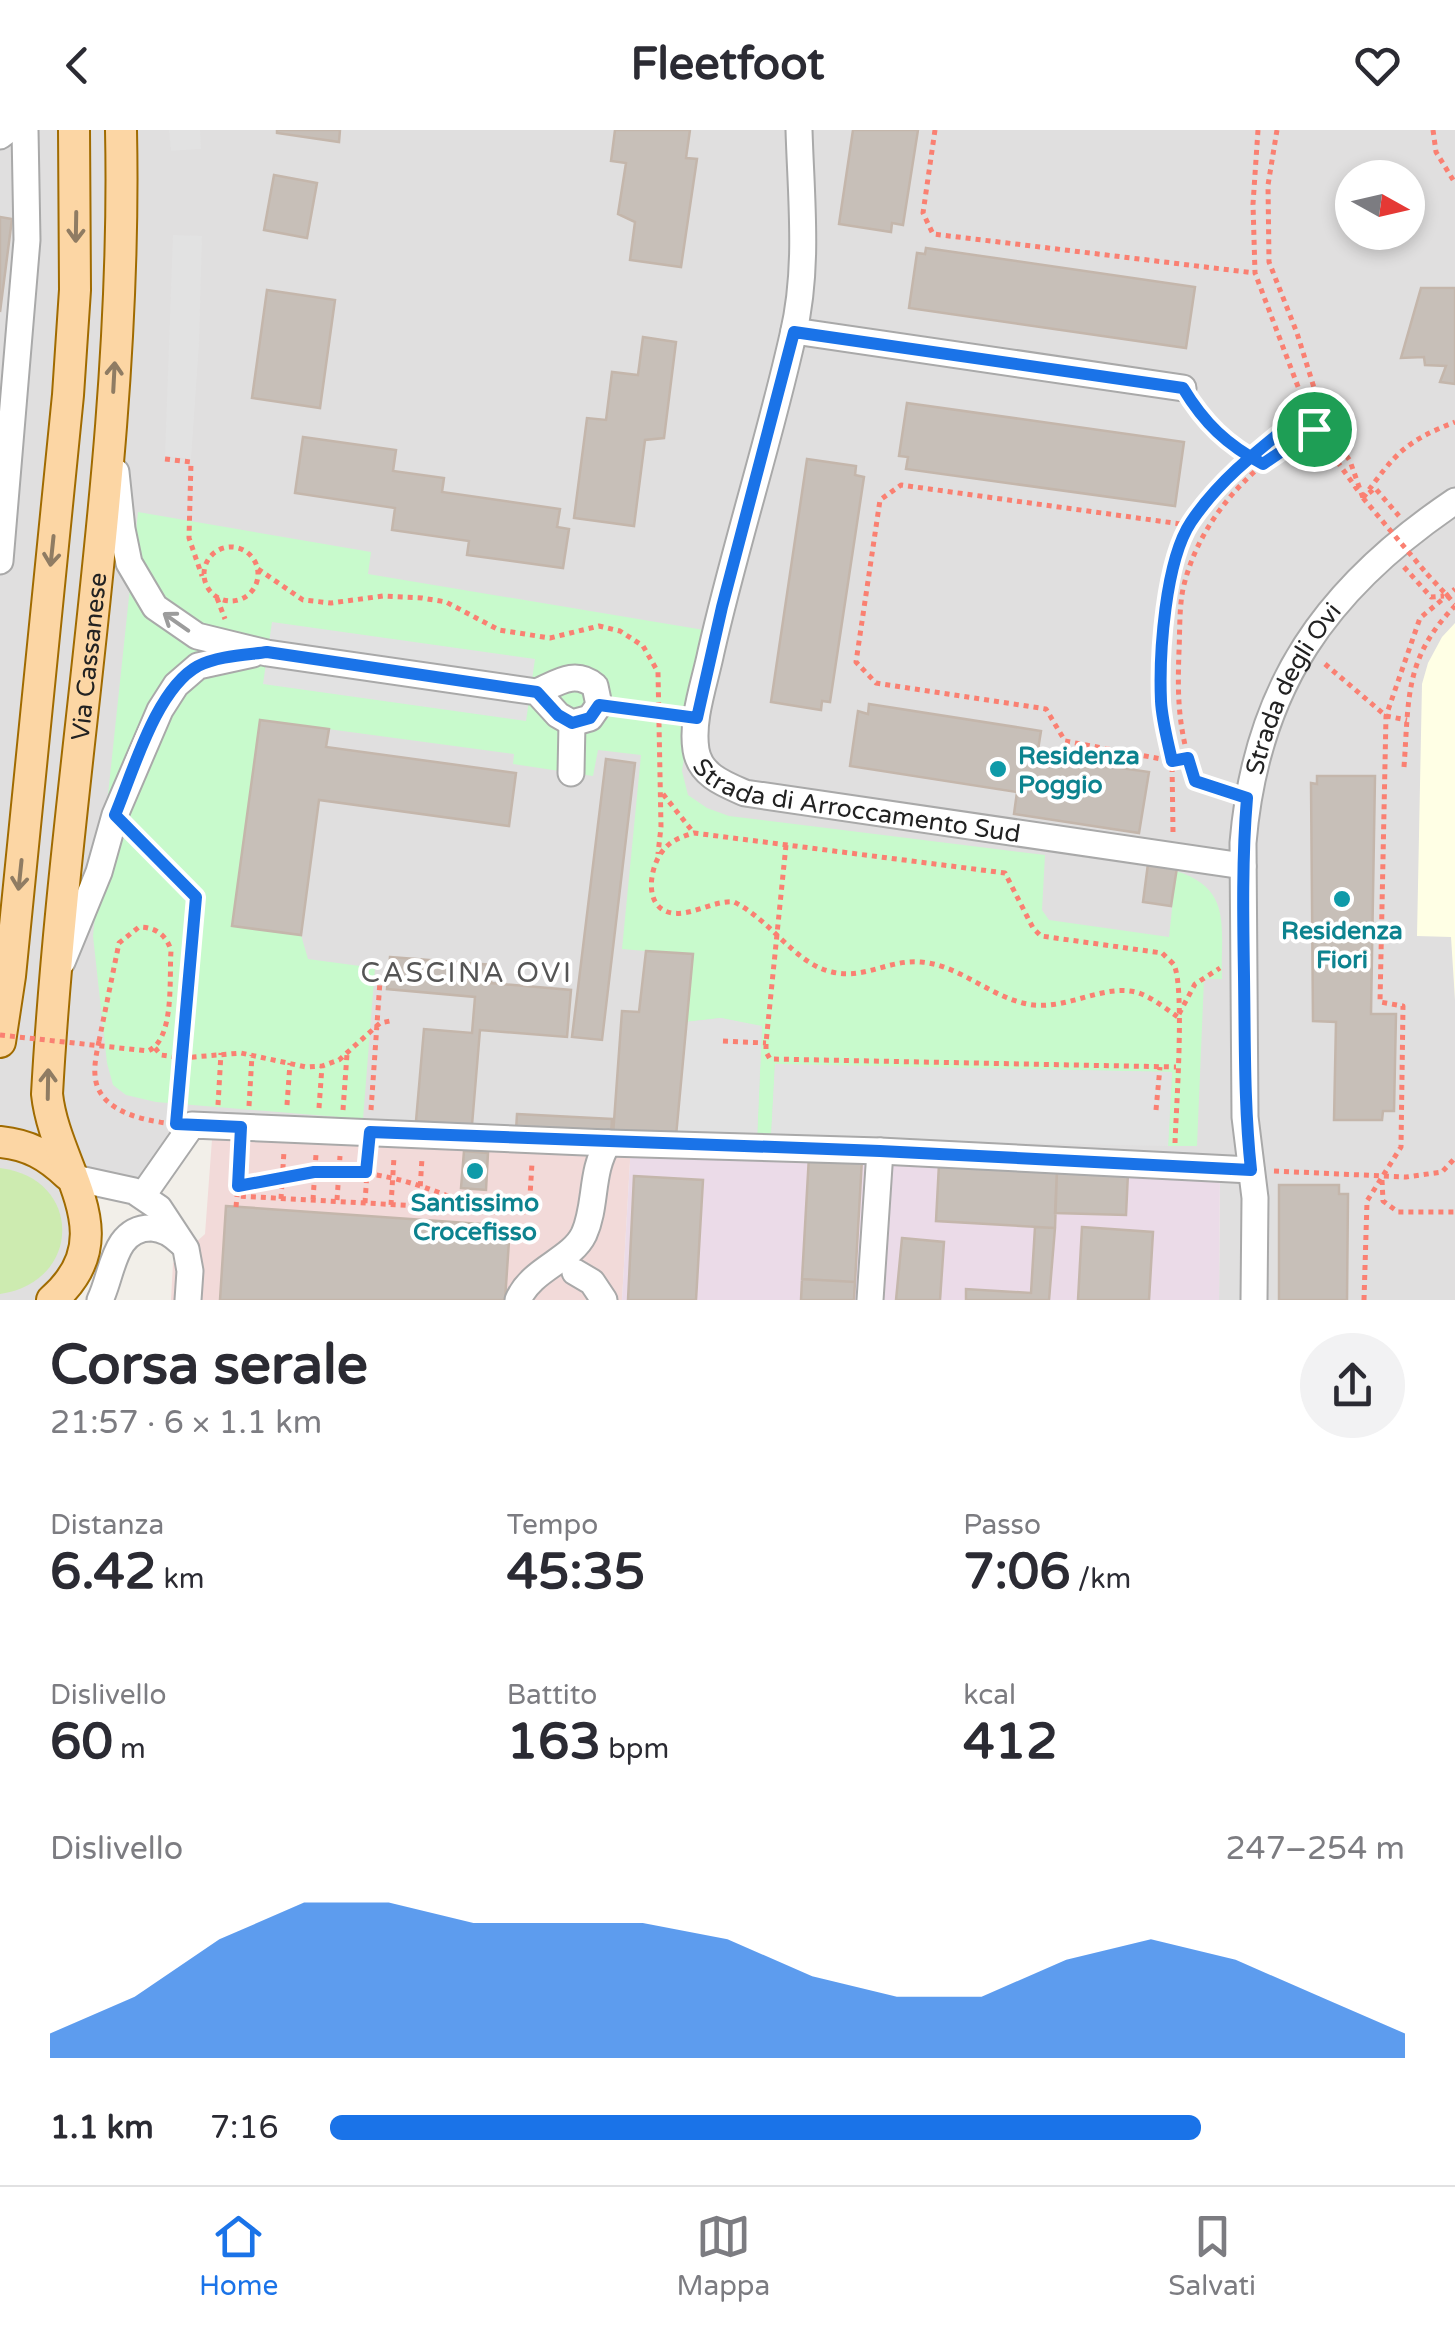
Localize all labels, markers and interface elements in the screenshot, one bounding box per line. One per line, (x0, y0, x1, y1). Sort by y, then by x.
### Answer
icon: back (50, 38, 105, 93)
text: Fleetfoot (631, 38, 825, 92)
icon: heart (1350, 38, 1405, 93)
north arrow (1335, 160, 1425, 250)
map controls (1335, 160, 1425, 250)
one-way arrow (66, 210, 86, 243)
one-way arrow (105, 361, 124, 393)
pin (1272, 387, 1357, 472)
icon: arrive (1287, 402, 1342, 457)
one-way arrow (42, 535, 61, 567)
street label: Via Cassanese (65, 571, 114, 742)
street label: Strada degli Ovi (1240, 597, 1348, 778)
one-way arrow (163, 612, 190, 633)
place label: Residenza Poggio (1018, 741, 1140, 800)
street label: Strada di Arroccamento Sud (686, 753, 1022, 849)
marker: Residenza Poggio (987, 758, 1009, 780)
one-way arrow (10, 858, 29, 890)
marker: Residenza Fiori (1331, 888, 1353, 910)
place label: Residenza Fiori (1281, 916, 1403, 975)
district label: CASCINA OVI (361, 956, 573, 990)
one-way arrow (38, 1068, 57, 1100)
marker: Santissimo Crocefisso (464, 1160, 486, 1182)
place label: Santissimo Crocefisso (411, 1188, 539, 1247)
text: Corsa serale (50, 1333, 368, 1399)
button: share (1300, 1333, 1405, 1438)
text: 21:57 · 6 × 1.1 km (50, 1404, 322, 1442)
text: Distanza (50, 1508, 164, 1542)
text: Tempo (507, 1508, 598, 1542)
text: Passo (963, 1508, 1041, 1542)
text: 6.42 (50, 1542, 156, 1602)
text: 45:35 (507, 1542, 645, 1602)
text: 7:06 (963, 1542, 1071, 1602)
text: km (156, 1562, 204, 1596)
text: /km (1071, 1562, 1131, 1596)
text: Dislivello (50, 1678, 167, 1712)
text: Battito (507, 1678, 597, 1712)
text: kcal (963, 1678, 1016, 1712)
text: 60 (50, 1712, 113, 1772)
text: 163 (507, 1712, 601, 1772)
text: 412 (963, 1712, 1058, 1772)
text: m (113, 1732, 146, 1766)
text: bpm (601, 1732, 669, 1766)
text: Dislivello (50, 1830, 183, 1868)
text: 247–254 m (1225, 1830, 1405, 1868)
text: 1.1 km (50, 2109, 154, 2147)
text: 7:16 (210, 2109, 279, 2147)
tab: Home (199, 2209, 278, 2303)
tab: Mappa (676, 2209, 770, 2303)
tab: Salvati (1168, 2209, 1256, 2303)

